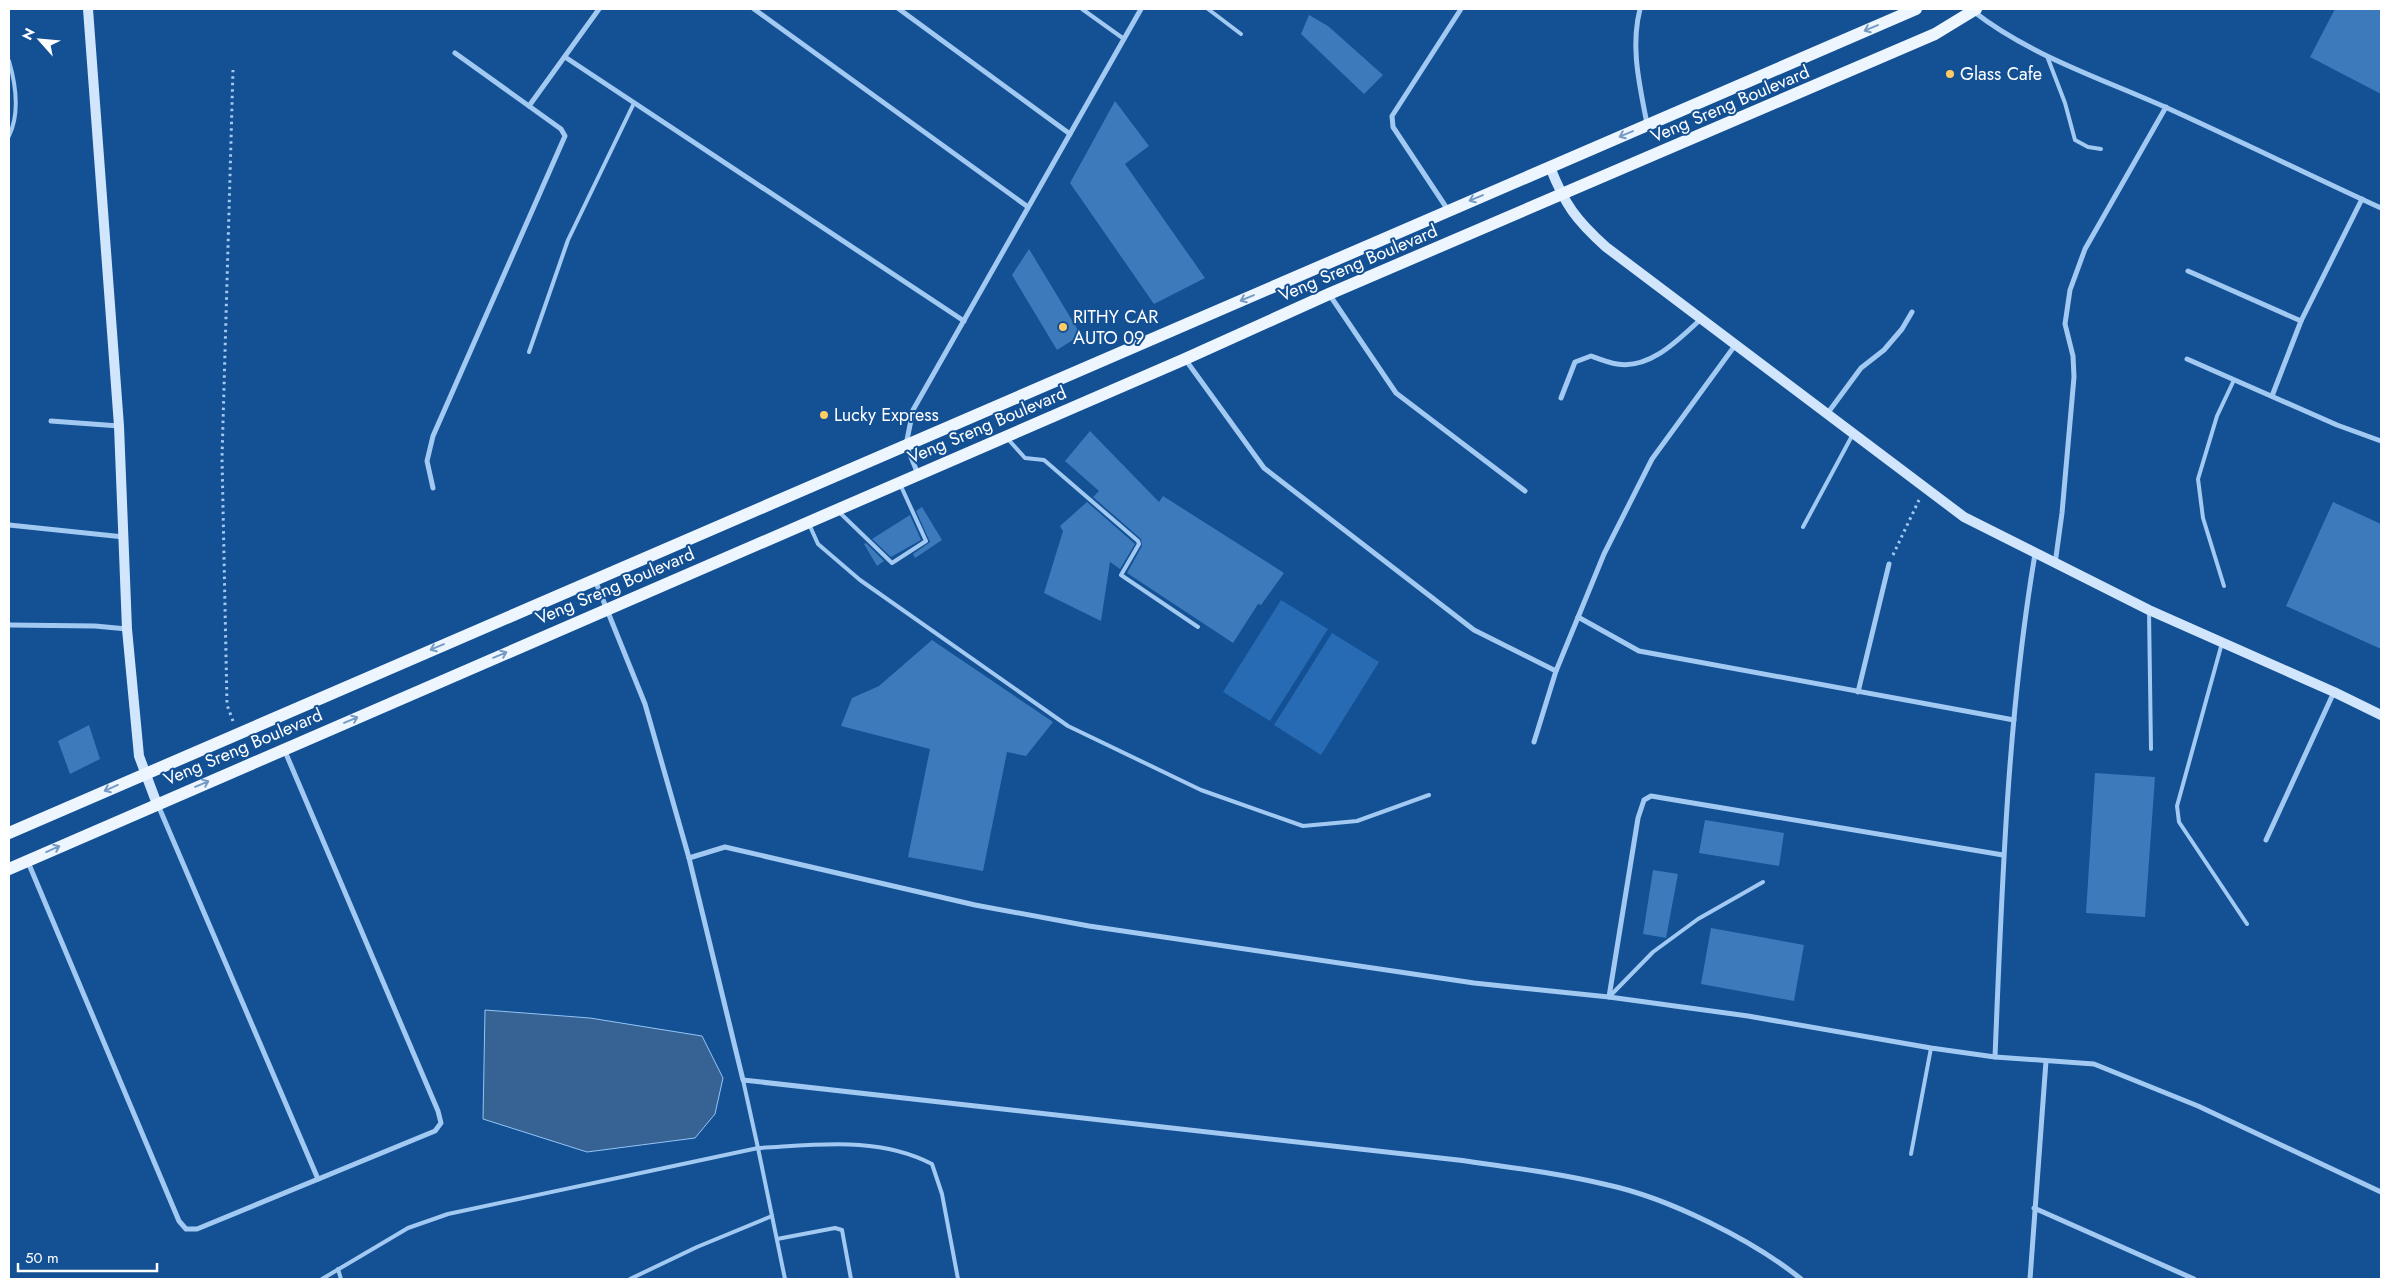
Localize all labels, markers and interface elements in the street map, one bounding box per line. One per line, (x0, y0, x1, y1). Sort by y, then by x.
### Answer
north arrow (15, 15, 65, 65)
one-way arrow (1864, 24, 1879, 33)
text: N (17, 25, 40, 44)
street label: Veng Sreng Boulevard (1646, 59, 1814, 149)
place label: Glass Cafe (1960, 61, 2042, 87)
marker: Glass Cafe (1944, 68, 1956, 80)
one-way arrow (1619, 130, 1634, 140)
one-way arrow (1469, 195, 1484, 204)
street label: Veng Sreng Boulevard (1274, 218, 1442, 308)
one-way arrow (1240, 293, 1255, 303)
place label: RITHY CAR AUTO 09 (1073, 304, 1158, 351)
marker: RITHY CAR AUTO 09 (1057, 321, 1069, 333)
street label: Veng Sreng Boulevard (903, 380, 1071, 470)
place label: Lucky Express (834, 402, 939, 428)
marker: Lucky Express (818, 409, 830, 421)
street label: Veng Sreng Boulevard (531, 541, 699, 631)
one-way arrow (430, 643, 445, 653)
one-way arrow (492, 650, 507, 659)
street label: Veng Sreng Boulevard (159, 702, 327, 792)
one-way arrow (343, 714, 358, 724)
one-way arrow (194, 779, 209, 789)
one-way arrow (104, 784, 119, 794)
one-way arrow (45, 844, 60, 854)
scale bar (18, 1240, 156, 1272)
text: 50 m (25, 1247, 59, 1269)

